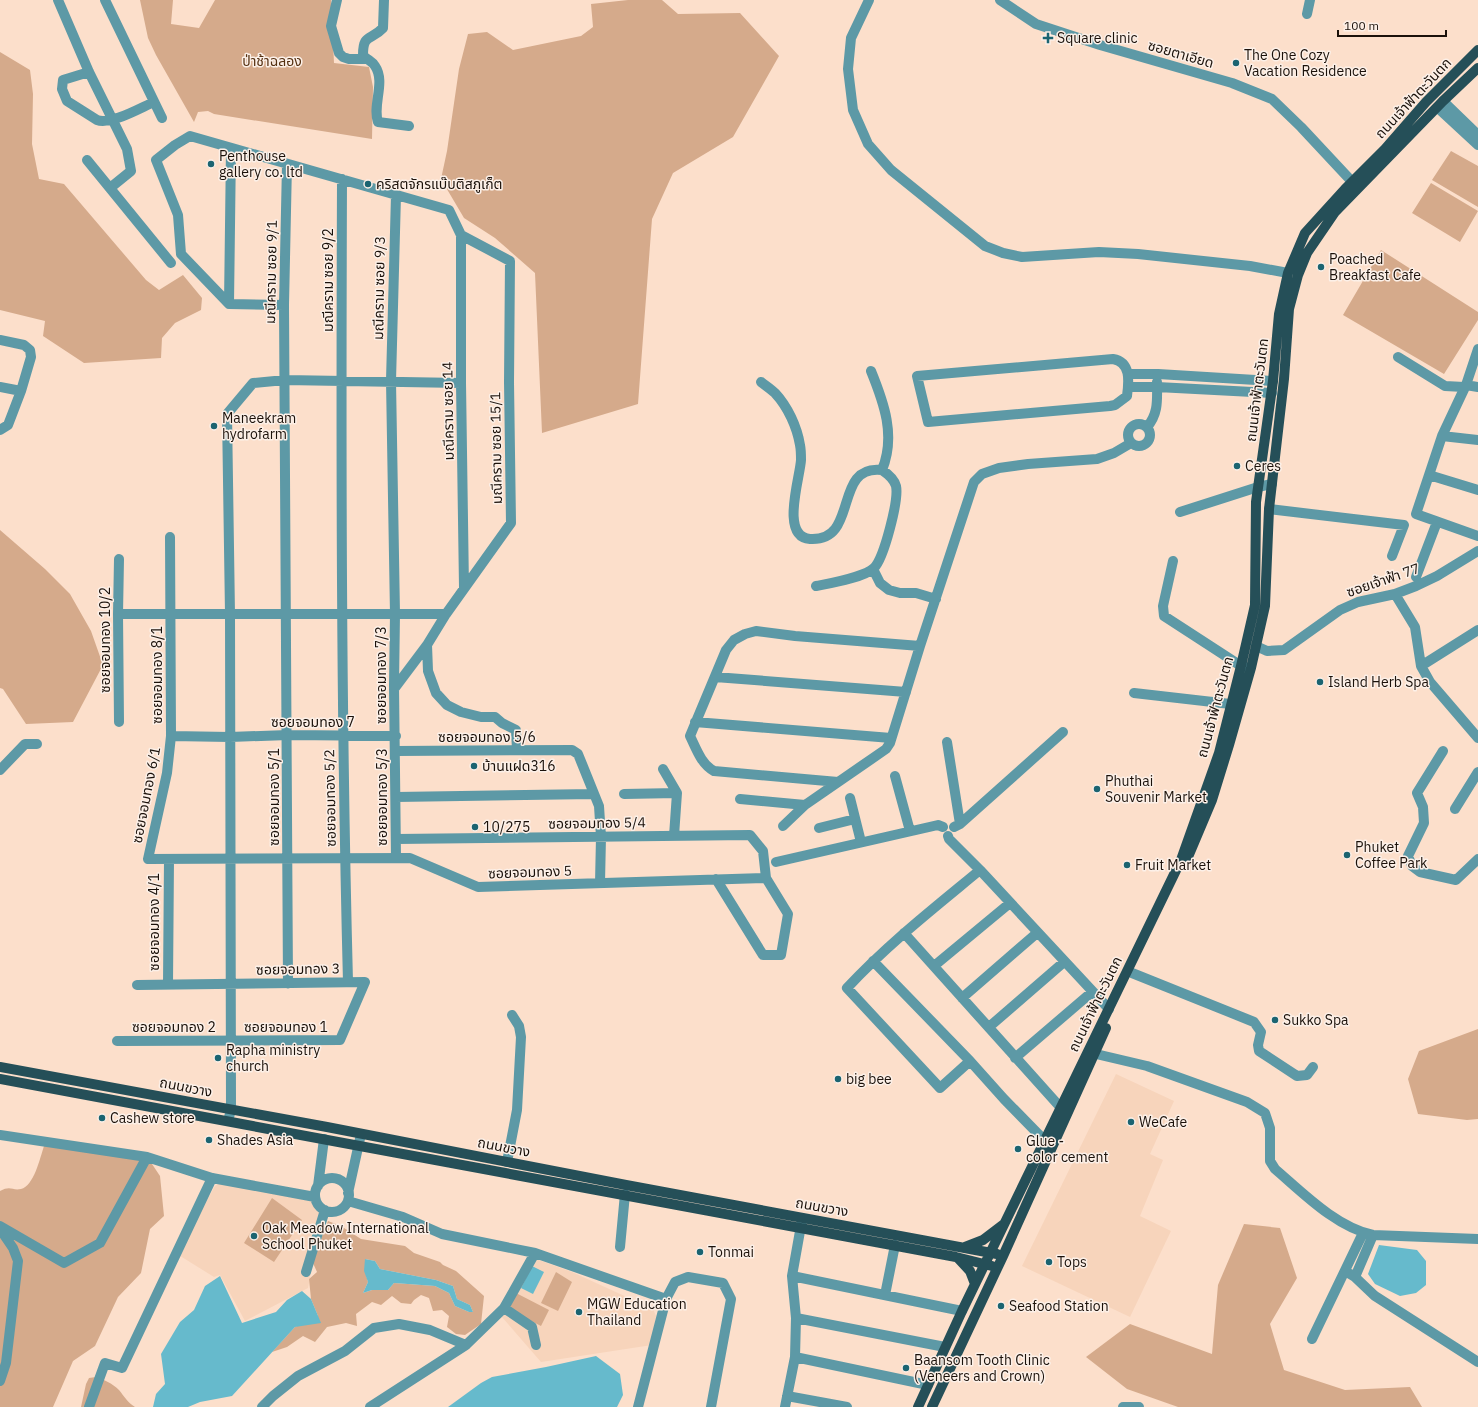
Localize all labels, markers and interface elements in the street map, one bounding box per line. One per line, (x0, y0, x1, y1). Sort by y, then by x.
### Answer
scale bar (1338, 12, 1446, 38)
text: 100 m (1344, 18, 1379, 33)
place label: Square clinic (1057, 29, 1138, 47)
marker: Square clinic (1042, 32, 1054, 44)
street label: ซอยตาเอียด (1146, 36, 1216, 72)
place label: The One Cozy Vacation Residence (1244, 46, 1367, 80)
park label: ป่าช้าฉลอง (242, 52, 302, 70)
street label: ถนนเจ้าฟ้าตะวันตก (1371, 54, 1455, 142)
marker: The One Cozy Vacation Residence (1231, 58, 1241, 68)
place label: Penthouse gallery co. ltd (219, 147, 303, 181)
marker: Penthouse gallery co. ltd (206, 159, 216, 169)
place label: คริสตจักรแบ๊บติสภูเก็ต (376, 175, 503, 193)
marker: คริสตจักรแบ๊บติสภูเก็ต (363, 179, 373, 189)
street label: มณีคราม ซอย 9/1 (261, 220, 281, 324)
street label: มณีคราม ซอย 9/2 (319, 228, 337, 332)
street label: มณีคราม ซอย 9/3 (369, 236, 389, 340)
place label: Poached Breakfast Cafe (1329, 250, 1421, 284)
marker: Poached Breakfast Cafe (1316, 262, 1326, 272)
street label: ถนนเจ้าฟ้าตะวันตก (1242, 337, 1272, 443)
street label: มณีคราม ซอย 14 (438, 362, 458, 460)
street label: มณีคราม ซอย 15/1 (486, 392, 506, 504)
place label: Maneekram hydrofarm (222, 409, 296, 443)
marker: Maneekram hydrofarm (209, 421, 219, 431)
place label: Ceres (1245, 457, 1281, 475)
marker: Ceres (1232, 461, 1242, 471)
street label: ซอยเจ้าฟ้า 77 (1344, 559, 1422, 601)
street label: ซอยจอมทอง 10/2 (96, 587, 114, 693)
street label: ซอยจอมทอง 8/1 (148, 626, 166, 724)
street label: ซอยจอมทอง 7/3 (372, 626, 390, 724)
street label: ถนนเจ้าฟ้าตะวันตก (1193, 654, 1237, 760)
place label: Island Herb Spa (1328, 673, 1429, 691)
marker: Island Herb Spa (1315, 677, 1325, 687)
street label: ซอยจอมทอง 7 (271, 713, 355, 731)
street label: ซอยจอมทอง 5/6 (438, 728, 536, 746)
street label: ซอยจอมทอง 6/1 (128, 745, 164, 845)
street label: ซอยจอมทอง 5/1 (265, 748, 283, 846)
street label: ซอยจอมทอง 5/3 (373, 748, 391, 846)
street label: ซอยจอมทอง 5/2 (320, 749, 340, 847)
place label: บ้านแฝด316 (482, 757, 556, 775)
marker: บ้านแฝด316 (469, 761, 479, 771)
place label: Phuthai Souvenir Market (1105, 772, 1207, 806)
marker: Phuthai Souvenir Market (1092, 784, 1102, 794)
street label: ซอยจอมทอง 5/4 (548, 813, 646, 833)
place label: 10/275 (483, 818, 530, 836)
marker: 10/275 (470, 822, 480, 832)
place label: Phuket Coffee Park (1355, 838, 1428, 872)
marker: Phuket Coffee Park (1342, 850, 1352, 860)
place label: Fruit Market (1135, 856, 1211, 874)
marker: Fruit Market (1122, 860, 1132, 870)
street label: ซอยจอมทอง 5 (488, 862, 572, 882)
street label: ซอยจอมทอง 4/1 (145, 873, 163, 971)
street label: ถนนเจ้าฟ้าตะวันตก (1064, 953, 1126, 1055)
street label: ซอยจอมทอง 3 (256, 959, 340, 979)
place label: Sukko Spa (1283, 1011, 1349, 1029)
marker: Sukko Spa (1270, 1015, 1280, 1025)
street label: ซอยจอมทอง 2 (132, 1018, 216, 1036)
street label: ซอยจอมทอง 1 (244, 1018, 328, 1036)
place label: Rapha ministry church (226, 1041, 320, 1075)
marker: Rapha ministry church (213, 1053, 223, 1063)
place label: big bee (846, 1070, 892, 1088)
street label: ถนนขวาง (158, 1073, 214, 1101)
marker: big bee (833, 1074, 843, 1084)
place label: Cashew store (110, 1109, 195, 1127)
marker: Cashew store (97, 1113, 107, 1123)
place label: WeCafe (1139, 1113, 1188, 1131)
marker: WeCafe (1126, 1117, 1136, 1127)
place label: Shades Asia (217, 1131, 294, 1149)
place label: Glue - color cement (1026, 1132, 1108, 1166)
street label: ถนนขวาง (476, 1133, 532, 1161)
marker: Shades Asia (204, 1135, 214, 1145)
marker: Glue - color cement (1013, 1144, 1023, 1154)
street label: ถนนขวาง (794, 1194, 850, 1220)
place label: Oak Meadow International School Phuket (262, 1219, 429, 1253)
marker: Oak Meadow International School Phuket (249, 1231, 259, 1241)
place label: Tonmai (708, 1243, 754, 1261)
marker: Tonmai (695, 1247, 705, 1257)
place label: Tops (1057, 1253, 1087, 1271)
marker: Tops (1044, 1257, 1054, 1267)
place label: MGW Education Thailand (587, 1295, 687, 1329)
place label: Seafood Station (1009, 1297, 1109, 1315)
marker: Seafood Station (996, 1301, 1006, 1311)
marker: MGW Education Thailand (574, 1307, 584, 1317)
place label: Baansom Tooth Clinic (Veneers and Crown) (914, 1351, 1050, 1385)
marker: Baansom Tooth Clinic (Veneers and Crown) (901, 1363, 911, 1373)

